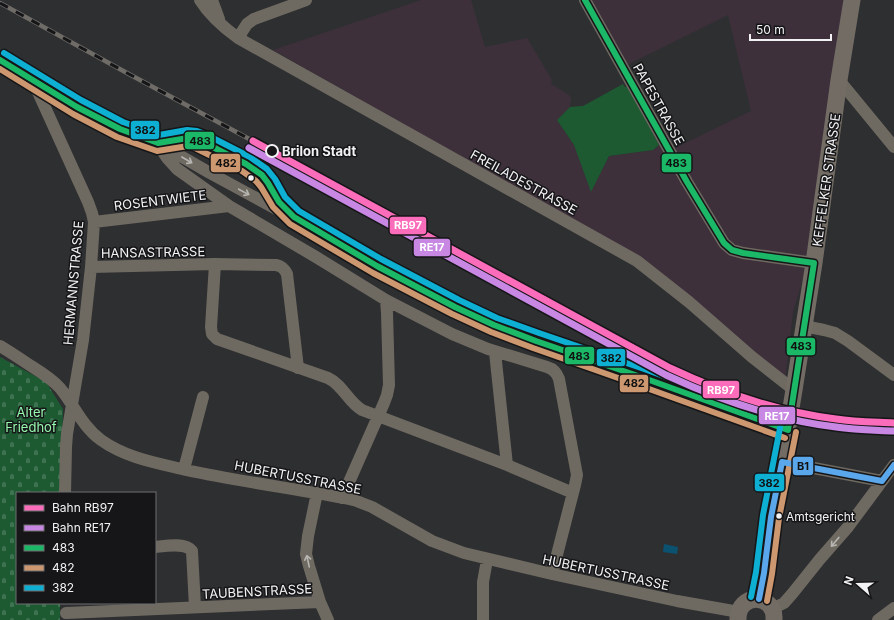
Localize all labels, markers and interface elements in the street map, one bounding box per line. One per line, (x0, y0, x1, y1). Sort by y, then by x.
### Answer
scale bar (750, 16, 831, 42)
text: 50 m (756, 22, 785, 37)
street label: PAPESTRASSE (630, 60, 688, 148)
street label: KEFFELKER STRASSE (809, 112, 843, 248)
line badge: 382 (130, 120, 160, 140)
text: 382 (134, 123, 156, 137)
line badge: 483 (184, 131, 215, 150)
text: 483 (189, 134, 211, 148)
place label: Brilon Stadt (282, 143, 356, 159)
marker: Brilon Stadt (265, 144, 279, 158)
street label: FREILADESTRASSE (468, 146, 580, 218)
line badge: 482 (210, 153, 241, 173)
line badge: 483 (661, 153, 692, 173)
text: 482 (215, 156, 237, 170)
text: 483 (665, 156, 687, 170)
one-way arrow (181, 157, 193, 165)
unlabelled marker (246, 173, 256, 183)
street label: ROSENTWIETE (113, 186, 207, 214)
one-way arrow (238, 188, 250, 196)
line badge: RB97 (389, 216, 427, 235)
text: RB97 (394, 218, 422, 232)
street label: HERMANNSTRASSE (60, 220, 86, 346)
line badge: RE17 (413, 238, 451, 257)
text: RE17 (419, 240, 445, 254)
street label: HANSASTRASSE (101, 243, 205, 261)
line badge: 483 (786, 337, 816, 356)
text: 483 (790, 339, 812, 353)
line badge: 483 (564, 346, 595, 365)
line badge: 382 (596, 348, 626, 367)
text: 483 (568, 349, 590, 363)
text: 382 (600, 351, 622, 365)
line badge: 482 (619, 374, 649, 393)
text: 482 (623, 376, 645, 390)
line badge: RB97 (702, 380, 740, 399)
text: RB97 (707, 383, 735, 397)
park label: Alter Friedhof (5, 404, 57, 435)
line badge: RE17 (758, 406, 796, 425)
text: RE17 (764, 409, 790, 423)
line badge: B1 (792, 456, 814, 476)
street label: HUBERTUSSTRASSE (233, 457, 363, 497)
text: B1 (797, 459, 809, 473)
line badge: 382 (754, 473, 785, 492)
text: 382 (758, 476, 780, 490)
legend (16, 492, 156, 604)
text: Bahn RB97 (52, 500, 114, 515)
place label: Amtsgericht (786, 509, 855, 524)
marker: Amtsgericht (774, 511, 784, 521)
text: Bahn RE17 (52, 520, 111, 535)
one-way arrow (830, 536, 839, 547)
text: 483 (52, 540, 75, 555)
street label: HUBERTUSSTRASSE (541, 551, 671, 593)
one-way arrow (304, 555, 312, 568)
text: 482 (52, 560, 75, 575)
north arrow (838, 564, 878, 604)
text: N (841, 574, 857, 587)
text: 382 (52, 580, 74, 595)
street label: TAUBENSTRASSE (201, 580, 313, 602)

